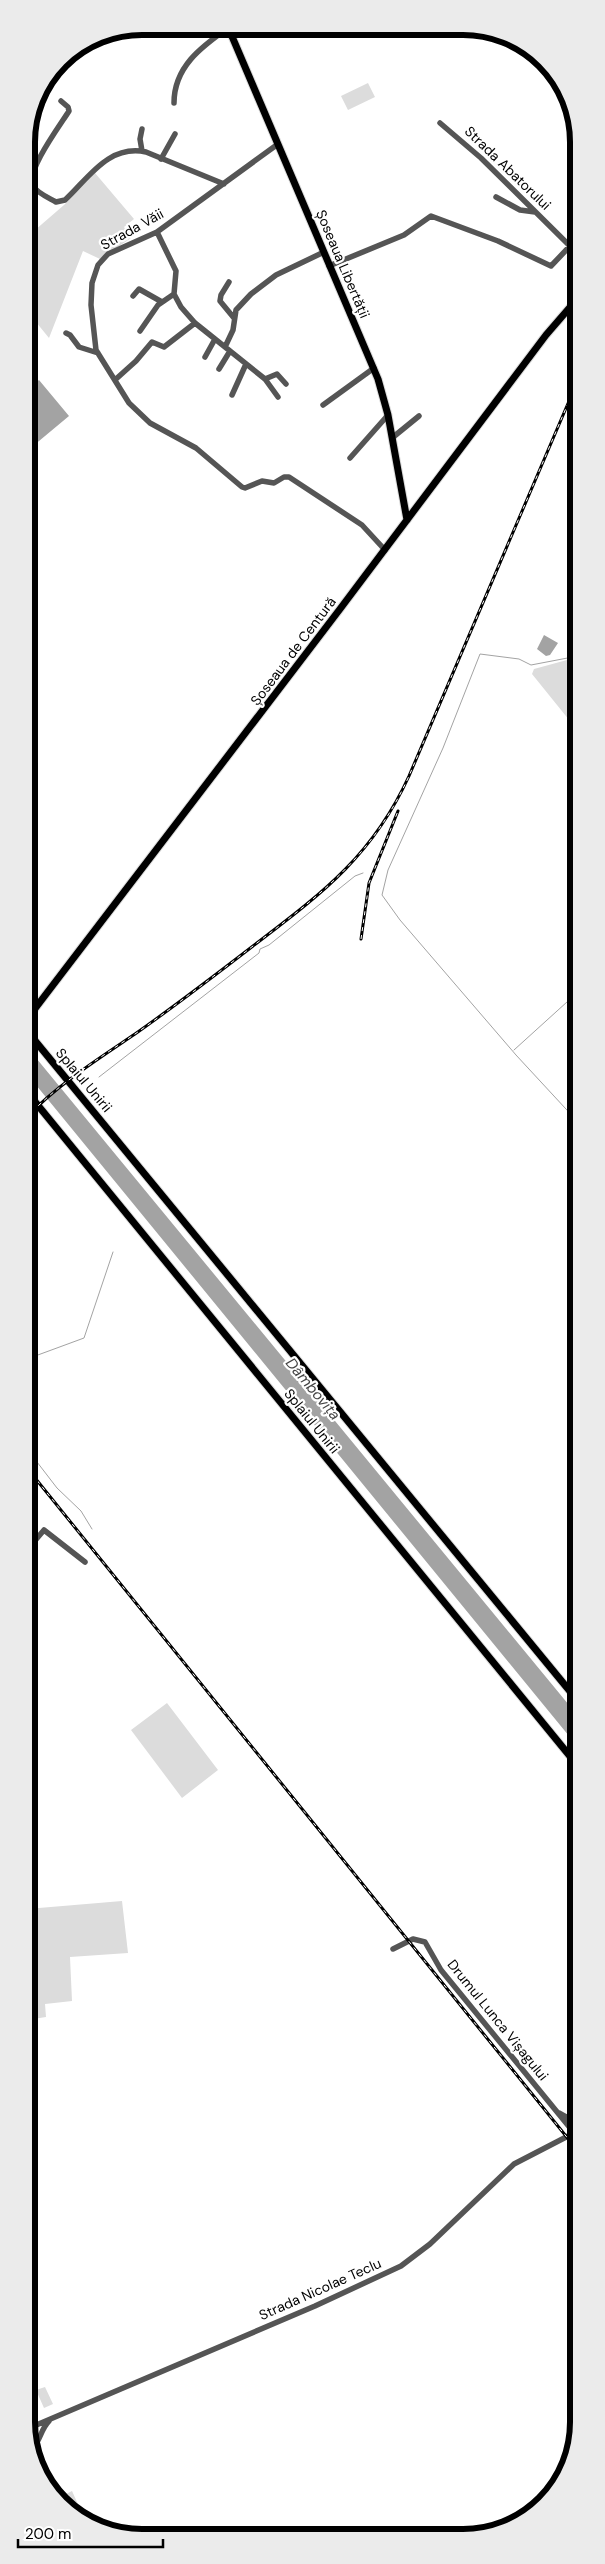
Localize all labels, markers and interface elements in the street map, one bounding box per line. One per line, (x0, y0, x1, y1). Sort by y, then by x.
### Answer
street label: Strada Abatorului (461, 122, 555, 214)
street label: Strada Văii (97, 204, 167, 254)
street label: Șoseaua Libertății (312, 207, 374, 321)
street label: Șoseaua de Centură (246, 593, 340, 709)
street label: Splaiul Unirii (52, 1044, 116, 1116)
water label: Dâmbovița (281, 1354, 345, 1424)
street label: Splaiul Unirii (280, 1385, 344, 1457)
street label: Drumul Lunca Vișagului (444, 1956, 552, 2084)
street label: Strada Nicolae Teclu (256, 2254, 384, 2324)
scale bar (18, 2516, 162, 2548)
text: 200 m (25, 2524, 71, 2544)

